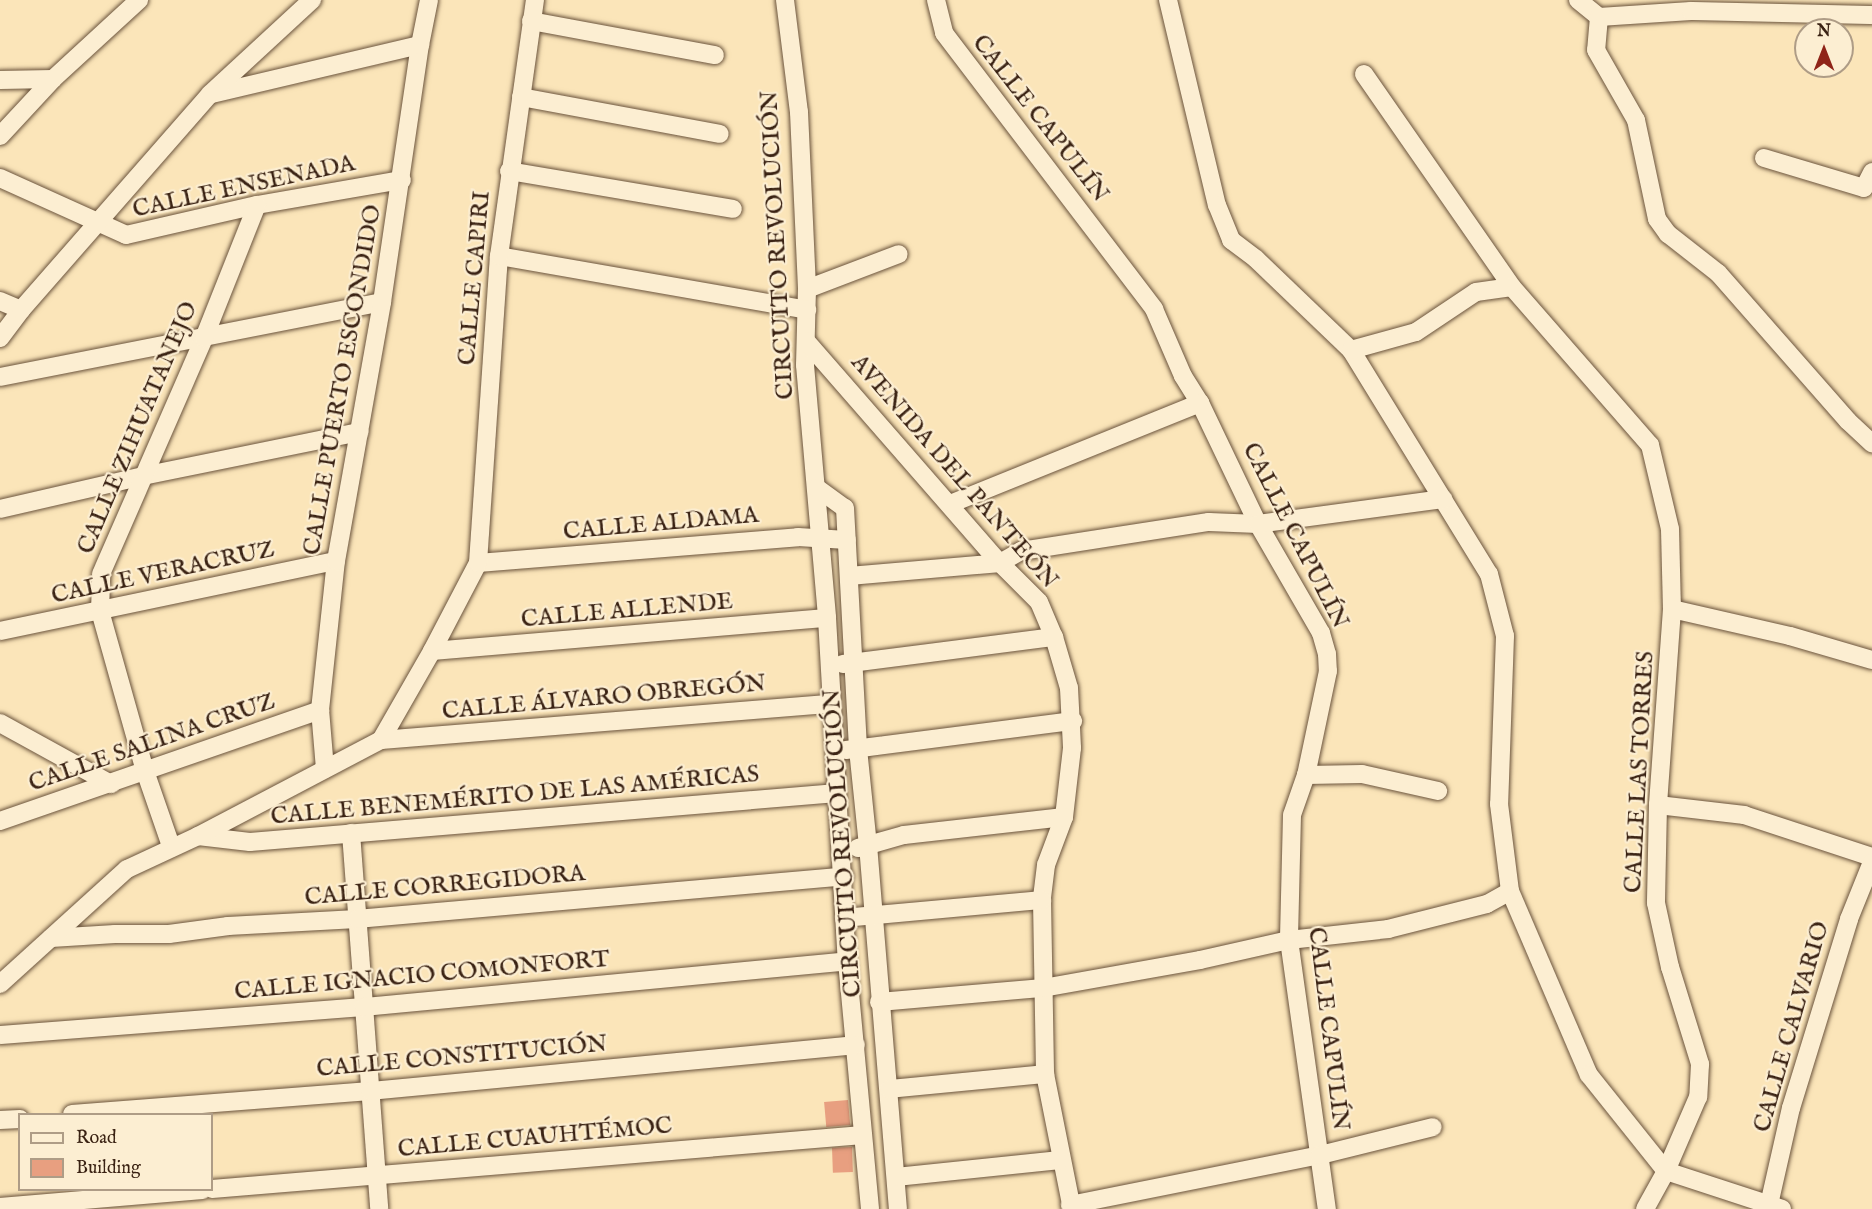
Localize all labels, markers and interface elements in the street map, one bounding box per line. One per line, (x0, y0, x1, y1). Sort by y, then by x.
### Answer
north arrow (1794, 18, 1854, 78)
text: N (1817, 22, 1831, 42)
street label: CALLE CAPULÍN (966, 29, 1114, 209)
street label: CIRCUITO REVOLUCIÓN (756, 90, 800, 400)
street label: CALLE ENSENADA (130, 149, 358, 225)
street label: CALLE CAPIRI (453, 189, 497, 367)
street label: CALLE PUERTO ESCONDIDO (298, 203, 388, 557)
street label: CALLE ZIHUATANEJO (72, 297, 204, 559)
street label: AVENIDA DEL PANTEÓN (844, 349, 1064, 595)
street label: CALLE CAPULÍN (1236, 438, 1354, 634)
street label: CALLE ALDAMA (562, 501, 760, 547)
street label: CALLE VERACRUZ (49, 535, 277, 611)
street label: CALLE ALLENDE (520, 587, 734, 635)
street label: CALLE LAS TORRES (1619, 650, 1661, 894)
street label: CALLE ÁLVARO OBREGÓN (441, 669, 767, 727)
street label: CALLE SALINA CRUZ (25, 687, 279, 799)
street label: CIRCUITO REVOLUCIÓN (818, 688, 868, 998)
street label: CALLE BENEMÉRITO DE LAS AMÉRICAS (270, 760, 760, 832)
street label: CALLE CORREGIDORA (304, 859, 586, 913)
street label: CALLE CALVARIO (1748, 918, 1836, 1136)
street label: CALLE CAPULÍN (1301, 926, 1355, 1132)
street label: CALLE IGNACIO COMONFORT (233, 945, 611, 1007)
street label: CALLE CONSTITUCIÓN (315, 1030, 609, 1084)
street label: CALLE CUAUHTÉMOC (397, 1112, 673, 1164)
legend (18, 1113, 213, 1191)
text: Road (76, 1127, 117, 1150)
text: Building (76, 1157, 141, 1180)

